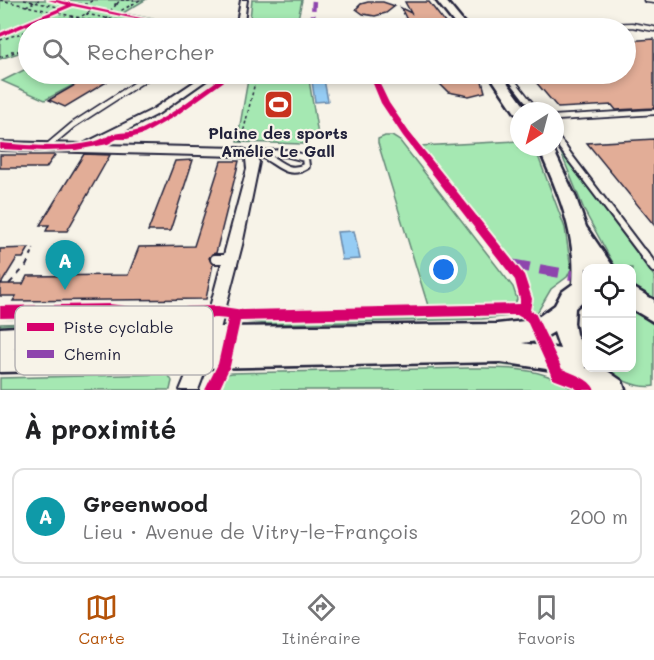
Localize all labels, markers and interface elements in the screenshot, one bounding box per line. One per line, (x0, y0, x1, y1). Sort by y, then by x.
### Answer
search box (18, 18, 636, 84)
icon: search (39, 35, 72, 68)
text: Rechercher (87, 37, 215, 66)
sports icon: Plaine des sports Amélie Le Gall (262, 88, 294, 120)
north arrow (510, 102, 564, 156)
place label: Plaine des sports Amélie Le Gall (208, 122, 348, 161)
pin: A (46, 240, 84, 290)
your location (429, 255, 458, 284)
map controls (582, 264, 636, 372)
button: locate (582, 264, 636, 318)
legend (15, 306, 213, 375)
text: Piste cyclable (64, 316, 174, 337)
button: layers (582, 318, 636, 372)
text: Chemin (64, 343, 121, 364)
text: À proximité (24, 412, 176, 446)
text: Greenwood (83, 489, 208, 518)
text: A (39, 503, 52, 529)
text: 200 m (570, 503, 628, 529)
text: Lieu · Avenue de Vitry-le-François (83, 518, 418, 544)
tab: Carte (79, 591, 125, 648)
tab: Itinéraire (282, 591, 361, 648)
tab: Favoris (518, 591, 575, 648)

